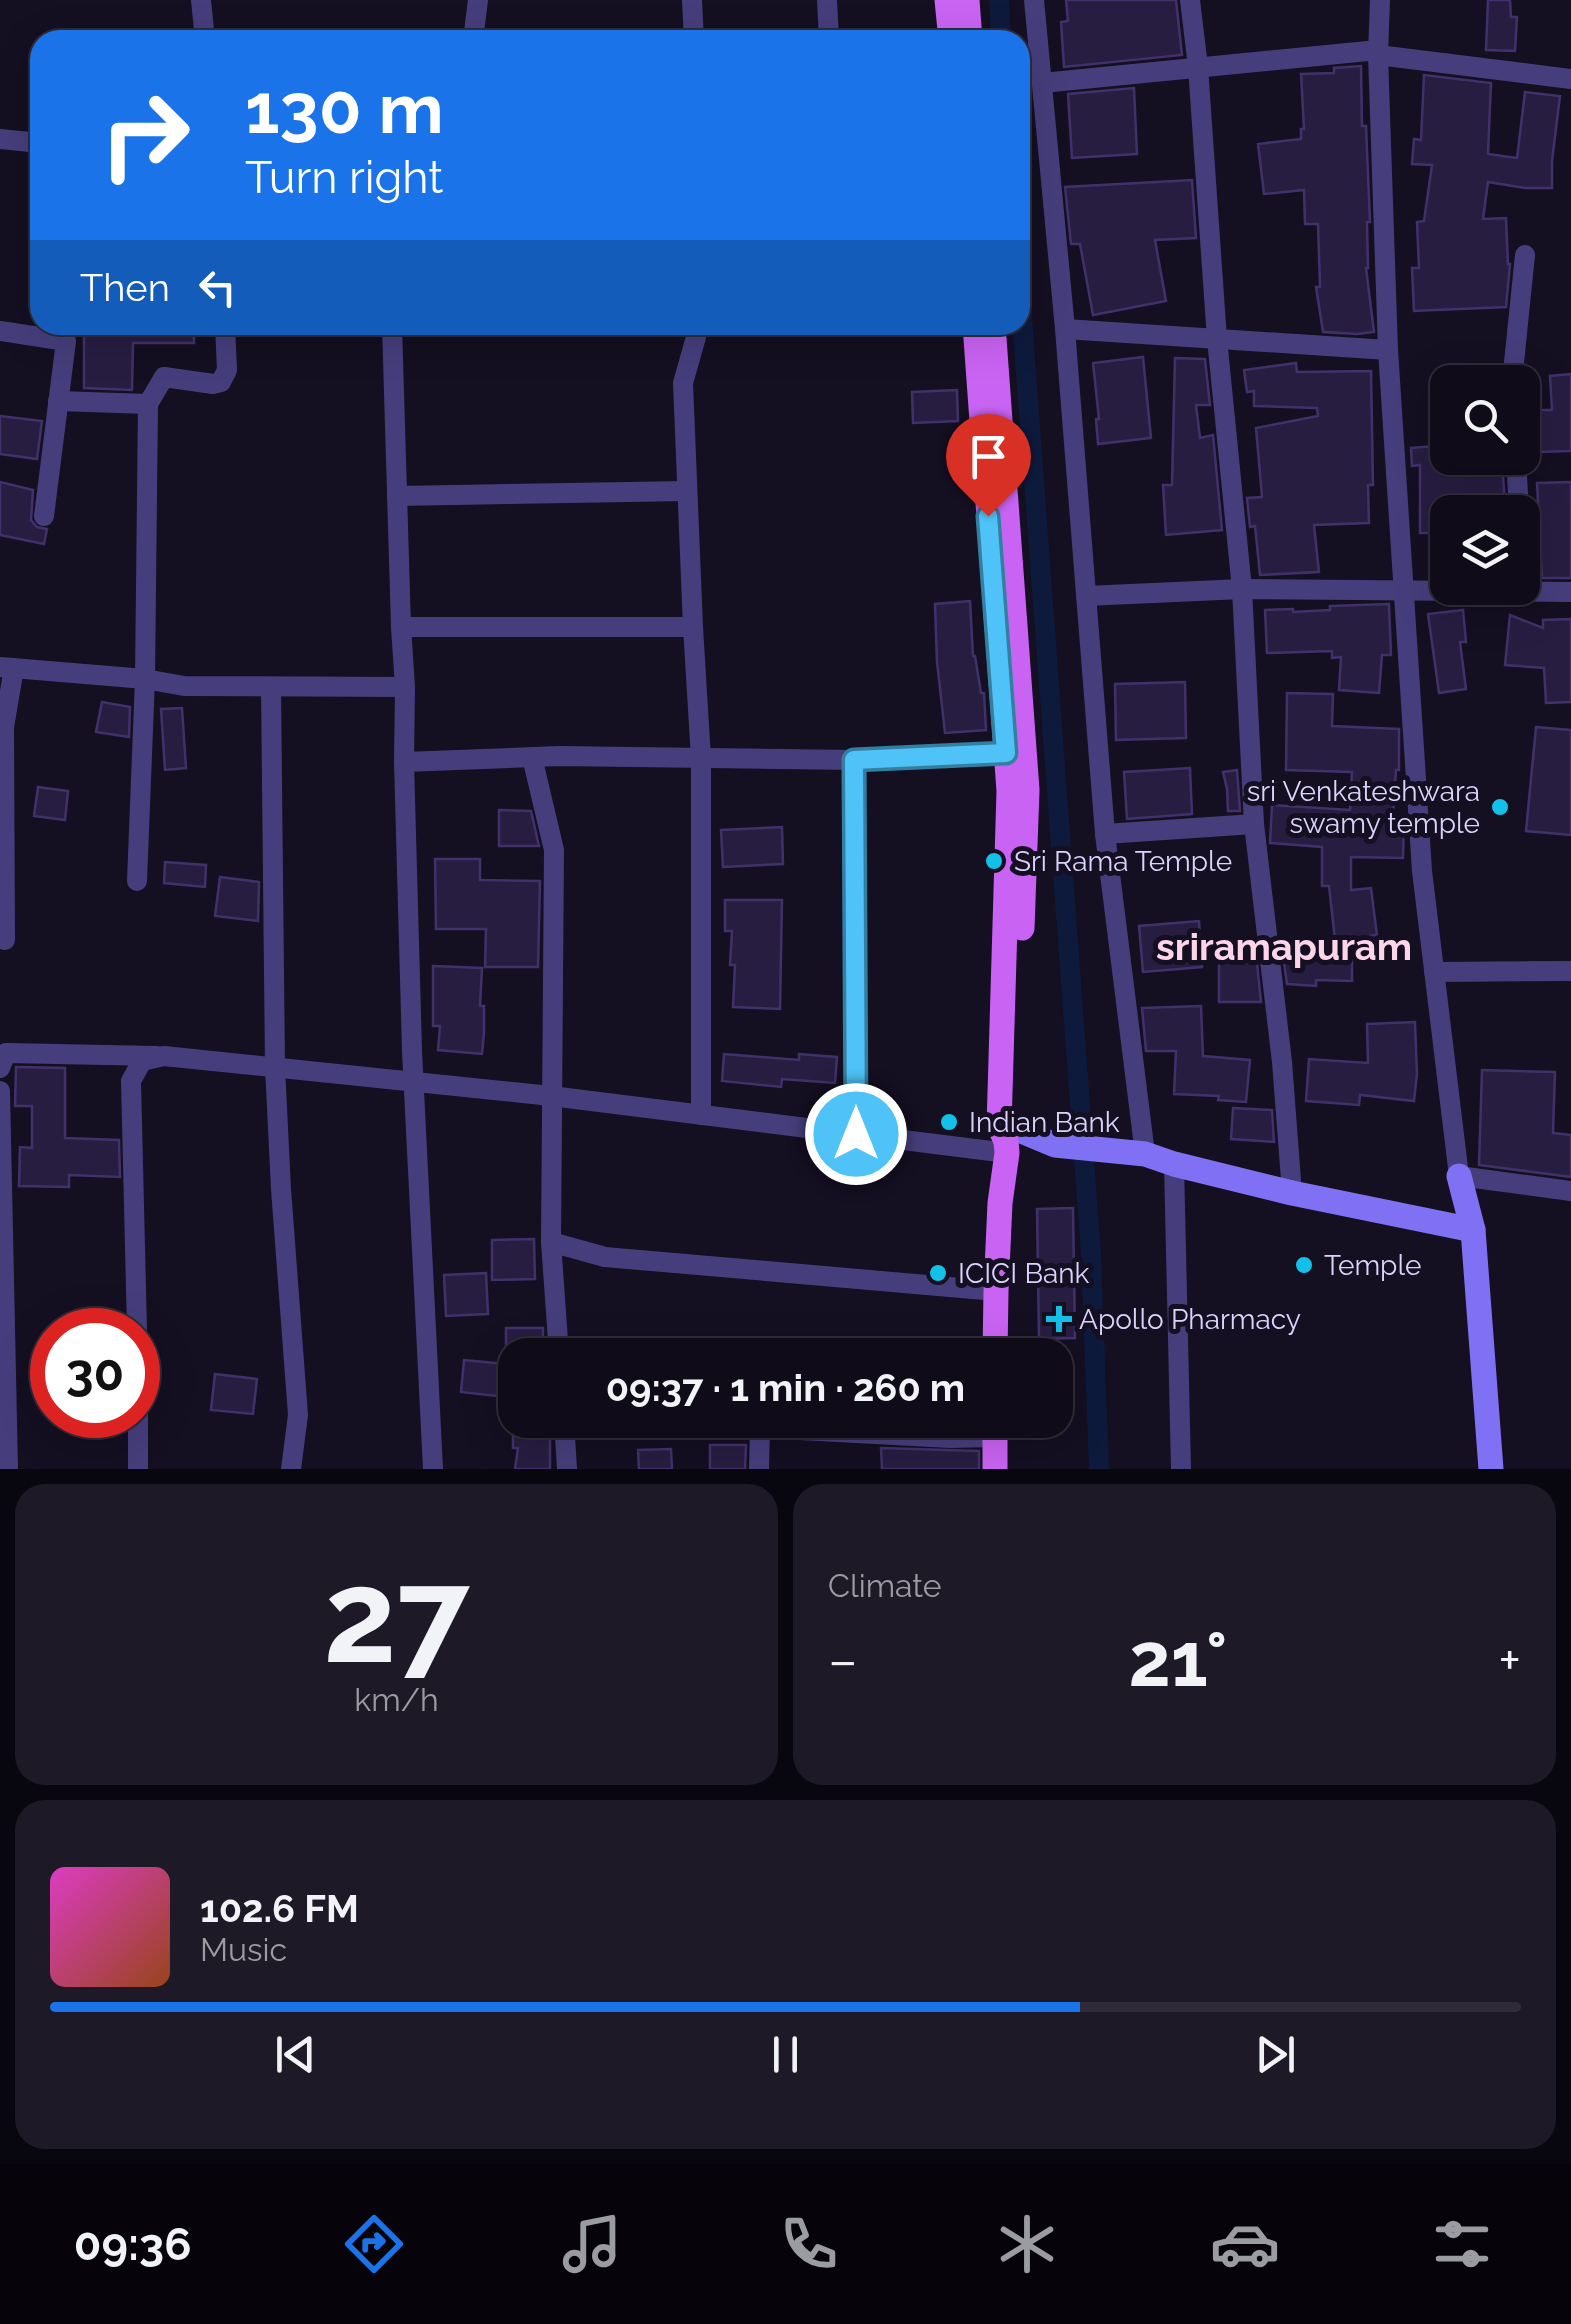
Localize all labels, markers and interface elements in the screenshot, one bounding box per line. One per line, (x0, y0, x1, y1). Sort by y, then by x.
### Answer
text: 130 m (245, 67, 444, 149)
icon: right (80, 70, 210, 200)
text: Turn right (245, 151, 443, 204)
icon: left (190, 260, 245, 315)
text: Then (80, 265, 170, 310)
map controls (1430, 365, 1540, 605)
button: search (1430, 365, 1540, 475)
pin (946, 414, 1031, 517)
icon: arrive (961, 429, 1016, 484)
button: layers (1430, 495, 1540, 605)
place label: sri Venkateshwara swamy temple (1247, 775, 1480, 840)
marker: sri Venkateshwara swamy temple (1489, 796, 1511, 818)
place label: Sri Rama Temple (1014, 845, 1232, 878)
marker: Sri Rama Temple (983, 850, 1005, 872)
district label: sriramapuram (1156, 924, 1412, 969)
position arrow (804, 1082, 908, 1186)
place label: Indian Bank (969, 1106, 1120, 1139)
marker: Indian Bank (938, 1111, 960, 1133)
place label: Temple (1324, 1249, 1421, 1282)
marker: Temple (1293, 1254, 1315, 1276)
place label: ICICI Bank (958, 1257, 1090, 1290)
marker: ICICI Bank (927, 1262, 949, 1284)
place label: Apollo Pharmacy (1079, 1303, 1301, 1336)
speed limit sign: 30 (30, 1308, 160, 1438)
marker: Apollo Pharmacy (1048, 1308, 1070, 1330)
text: 09:37 · 1 min · 260 m (606, 1365, 965, 1410)
text: 27 (323, 1540, 470, 1692)
text: Climate (828, 1567, 942, 1604)
text: 21° (1128, 1615, 1227, 1704)
text: − (828, 1628, 858, 1693)
text: + (1498, 1628, 1521, 1693)
text: km/h (354, 1681, 439, 1718)
text: 102.6 FM (200, 1886, 359, 1931)
text: Music (200, 1931, 287, 1968)
icon: previous (268, 2027, 323, 2082)
icon: pause (758, 2027, 813, 2082)
icon: next (1248, 2027, 1303, 2082)
icon: directions (339, 2209, 409, 2279)
icon: music (557, 2209, 627, 2279)
icon: phone (774, 2209, 844, 2279)
icon: climate (992, 2209, 1062, 2279)
icon: car (1210, 2209, 1280, 2279)
icon: filters (1427, 2209, 1497, 2279)
text: 09:36 (74, 2218, 191, 2271)

